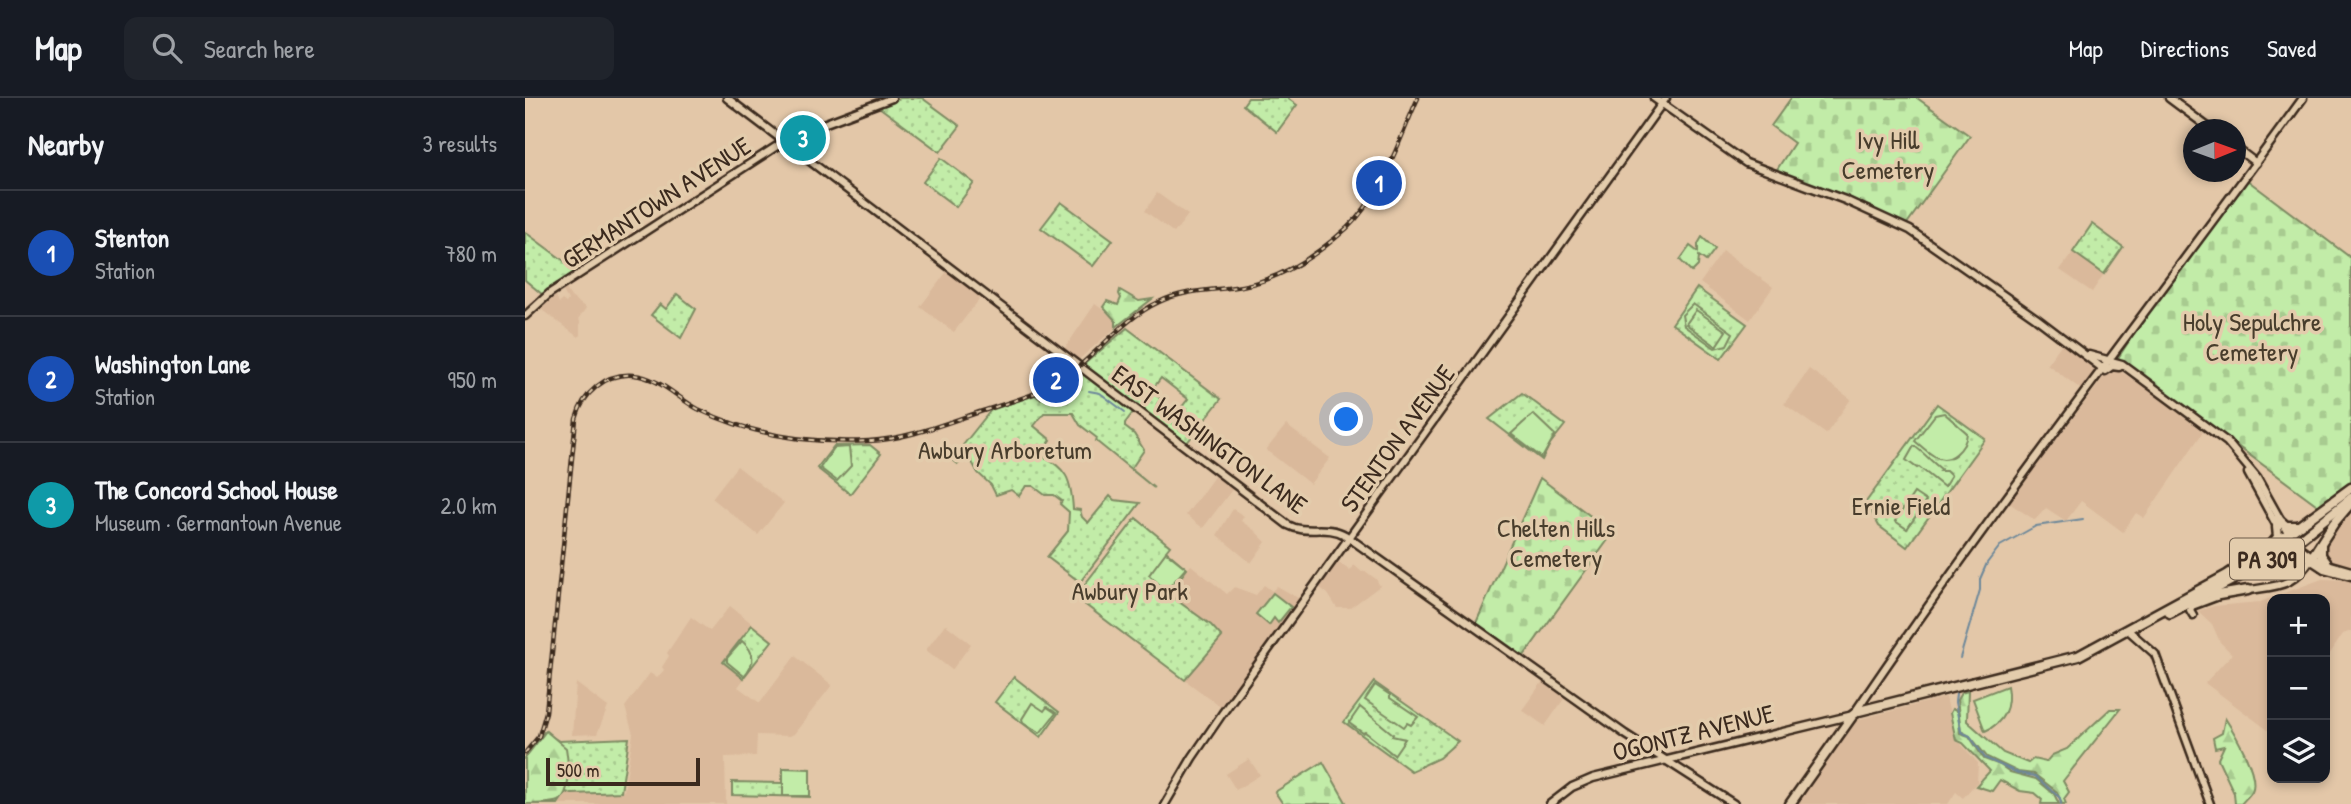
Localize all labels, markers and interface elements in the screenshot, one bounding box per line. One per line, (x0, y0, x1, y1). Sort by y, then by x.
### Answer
search box (124, 17, 614, 80)
text: Map (35, 26, 82, 70)
icon: search (148, 29, 186, 67)
text: Search here (204, 31, 315, 66)
text: Map (2069, 32, 2103, 64)
text: Directions (2141, 32, 2229, 64)
text: Saved (2267, 32, 2316, 64)
pin: 3 (780, 112, 826, 164)
north arrow (2183, 119, 2246, 182)
park label: Ivy Hill Cemetery (1842, 122, 1934, 187)
text: Nearby (28, 124, 104, 164)
text: 3 results (422, 128, 497, 159)
street label: GERMANTOWN AVENUE (555, 128, 758, 276)
pin: 1 (1356, 157, 1402, 209)
text: Stenton (95, 220, 169, 255)
text: 1 (47, 238, 55, 269)
text: 780 m (444, 238, 497, 269)
text: Station (95, 255, 155, 286)
park label: Holy Sepulchre Cemetery (2183, 304, 2321, 369)
text: Washington Lane (95, 346, 250, 381)
pin: 2 (1033, 354, 1079, 406)
street label: EAST WASHINGTON LANE (1105, 356, 1315, 522)
street label: STENTON AVENUE (1332, 357, 1463, 519)
text: 2 (46, 364, 56, 395)
text: 950 m (448, 364, 497, 395)
text: Station (95, 381, 155, 412)
your location (1329, 402, 1363, 436)
park label: Awbury Arboretum (918, 432, 1092, 467)
text: The Concord School House (95, 472, 338, 507)
park label: Ernie Field (1852, 488, 1950, 523)
text: 3 (46, 490, 56, 521)
text: 2.0 km (441, 490, 497, 521)
text: Museum · Germantown Avenue (95, 507, 342, 538)
park label: Chelten Hills Cemetery (1497, 510, 1615, 575)
road number: PA 309 (2230, 538, 2304, 580)
park label: Awbury Park (1072, 573, 1188, 608)
map controls (2267, 594, 2330, 783)
button: + (2267, 594, 2330, 657)
button: − (2267, 657, 2330, 720)
street label: OGONTZ AVENUE (1609, 695, 1778, 769)
button: layers (2267, 720, 2330, 783)
scale bar (546, 755, 700, 787)
text: 500 m (557, 757, 599, 783)

